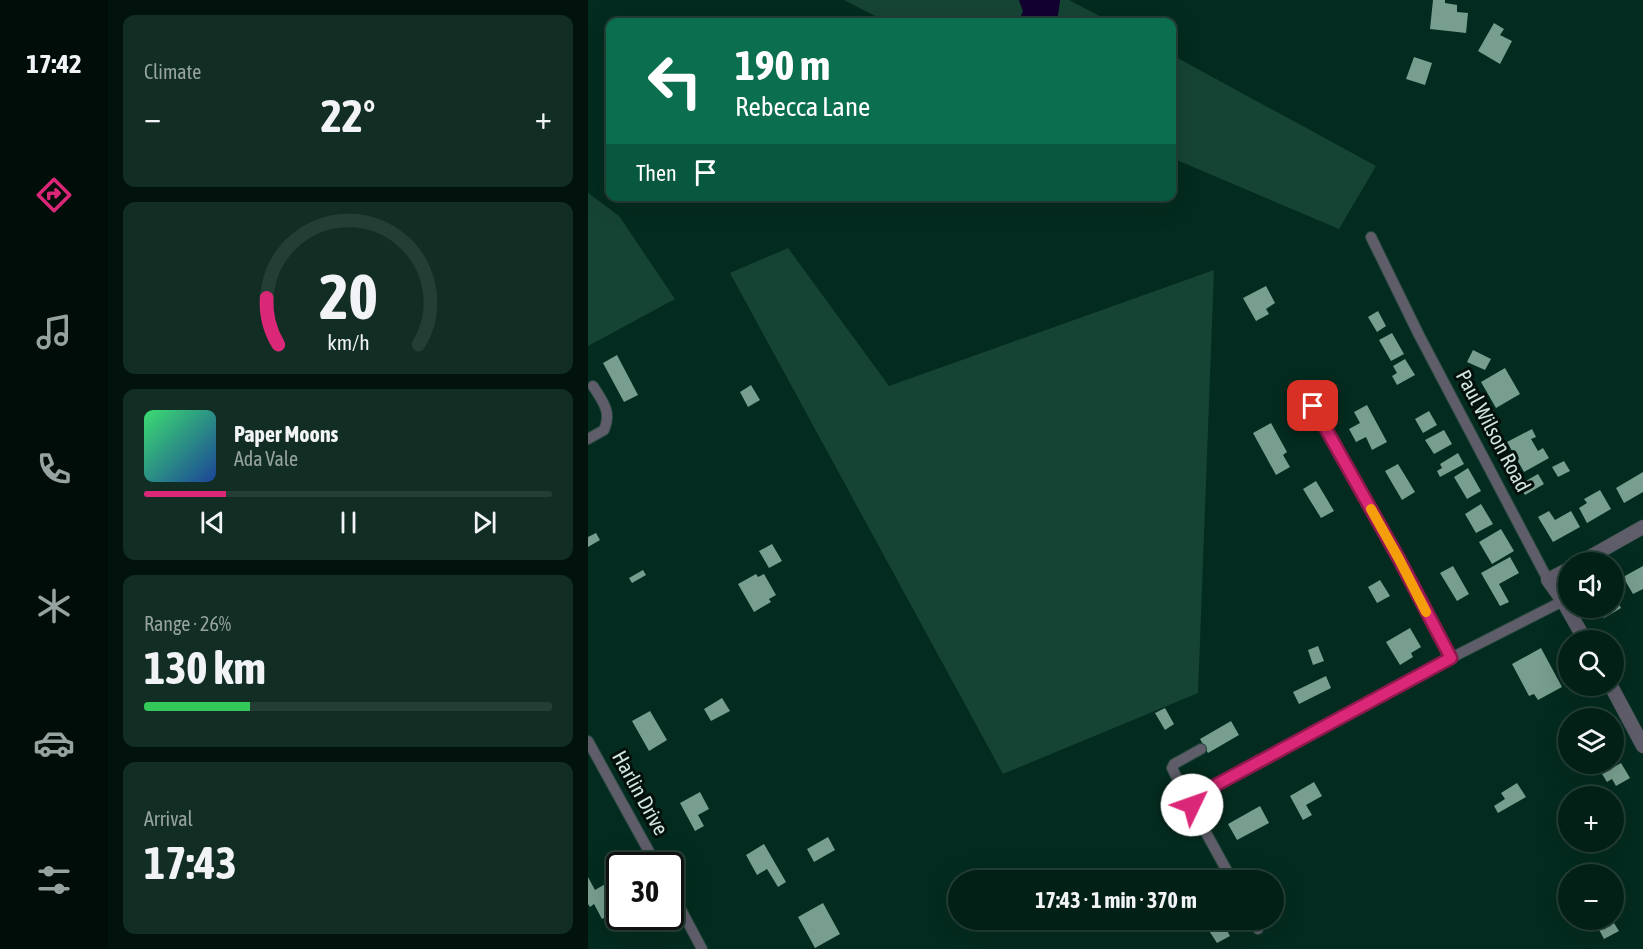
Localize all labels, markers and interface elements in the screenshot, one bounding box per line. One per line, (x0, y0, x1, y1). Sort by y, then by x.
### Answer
text: 190 m (735, 41, 830, 89)
icon: left (636, 42, 714, 120)
text: 17:42 (26, 48, 82, 79)
text: Climate (144, 60, 201, 83)
text: 22° (321, 90, 375, 142)
text: Rebecca Lane (735, 91, 870, 122)
text: − (144, 98, 161, 136)
text: + (535, 98, 552, 136)
icon: arrive (689, 156, 722, 189)
text: Then (636, 160, 677, 186)
icon: directions (33, 174, 75, 216)
text: 20 (319, 261, 377, 332)
icon: music (33, 311, 75, 353)
text: km/h (327, 330, 369, 355)
street label: Paul Wilson Road (1452, 366, 1536, 495)
pin (1287, 380, 1338, 431)
icon: arrive (1296, 389, 1329, 422)
text: Paper Moons (234, 421, 338, 447)
text: Ada Vale (234, 447, 298, 470)
icon: phone (33, 448, 75, 490)
icon: previous (196, 506, 229, 539)
icon: pause (332, 506, 365, 539)
icon: next (468, 506, 501, 539)
map controls (1558, 552, 1624, 930)
button: sound (1558, 552, 1624, 618)
icon: climate (33, 585, 75, 627)
text: Range · 26% (144, 612, 231, 635)
button: search (1558, 630, 1624, 696)
text: 130 km (144, 642, 266, 694)
button: layers (1558, 708, 1624, 774)
icon: car (33, 722, 75, 764)
street label: Harlin Drive (608, 746, 674, 839)
position arrow (1160, 773, 1224, 837)
button: + (1558, 786, 1624, 852)
text: Arrival (144, 807, 193, 830)
text: 17:43 (144, 837, 237, 889)
speed limit sign: 30 (606, 852, 684, 930)
icon: filters (33, 859, 75, 901)
button: − (1558, 864, 1624, 930)
text: 17:43 · 1 min · 370 m (1035, 887, 1197, 913)

